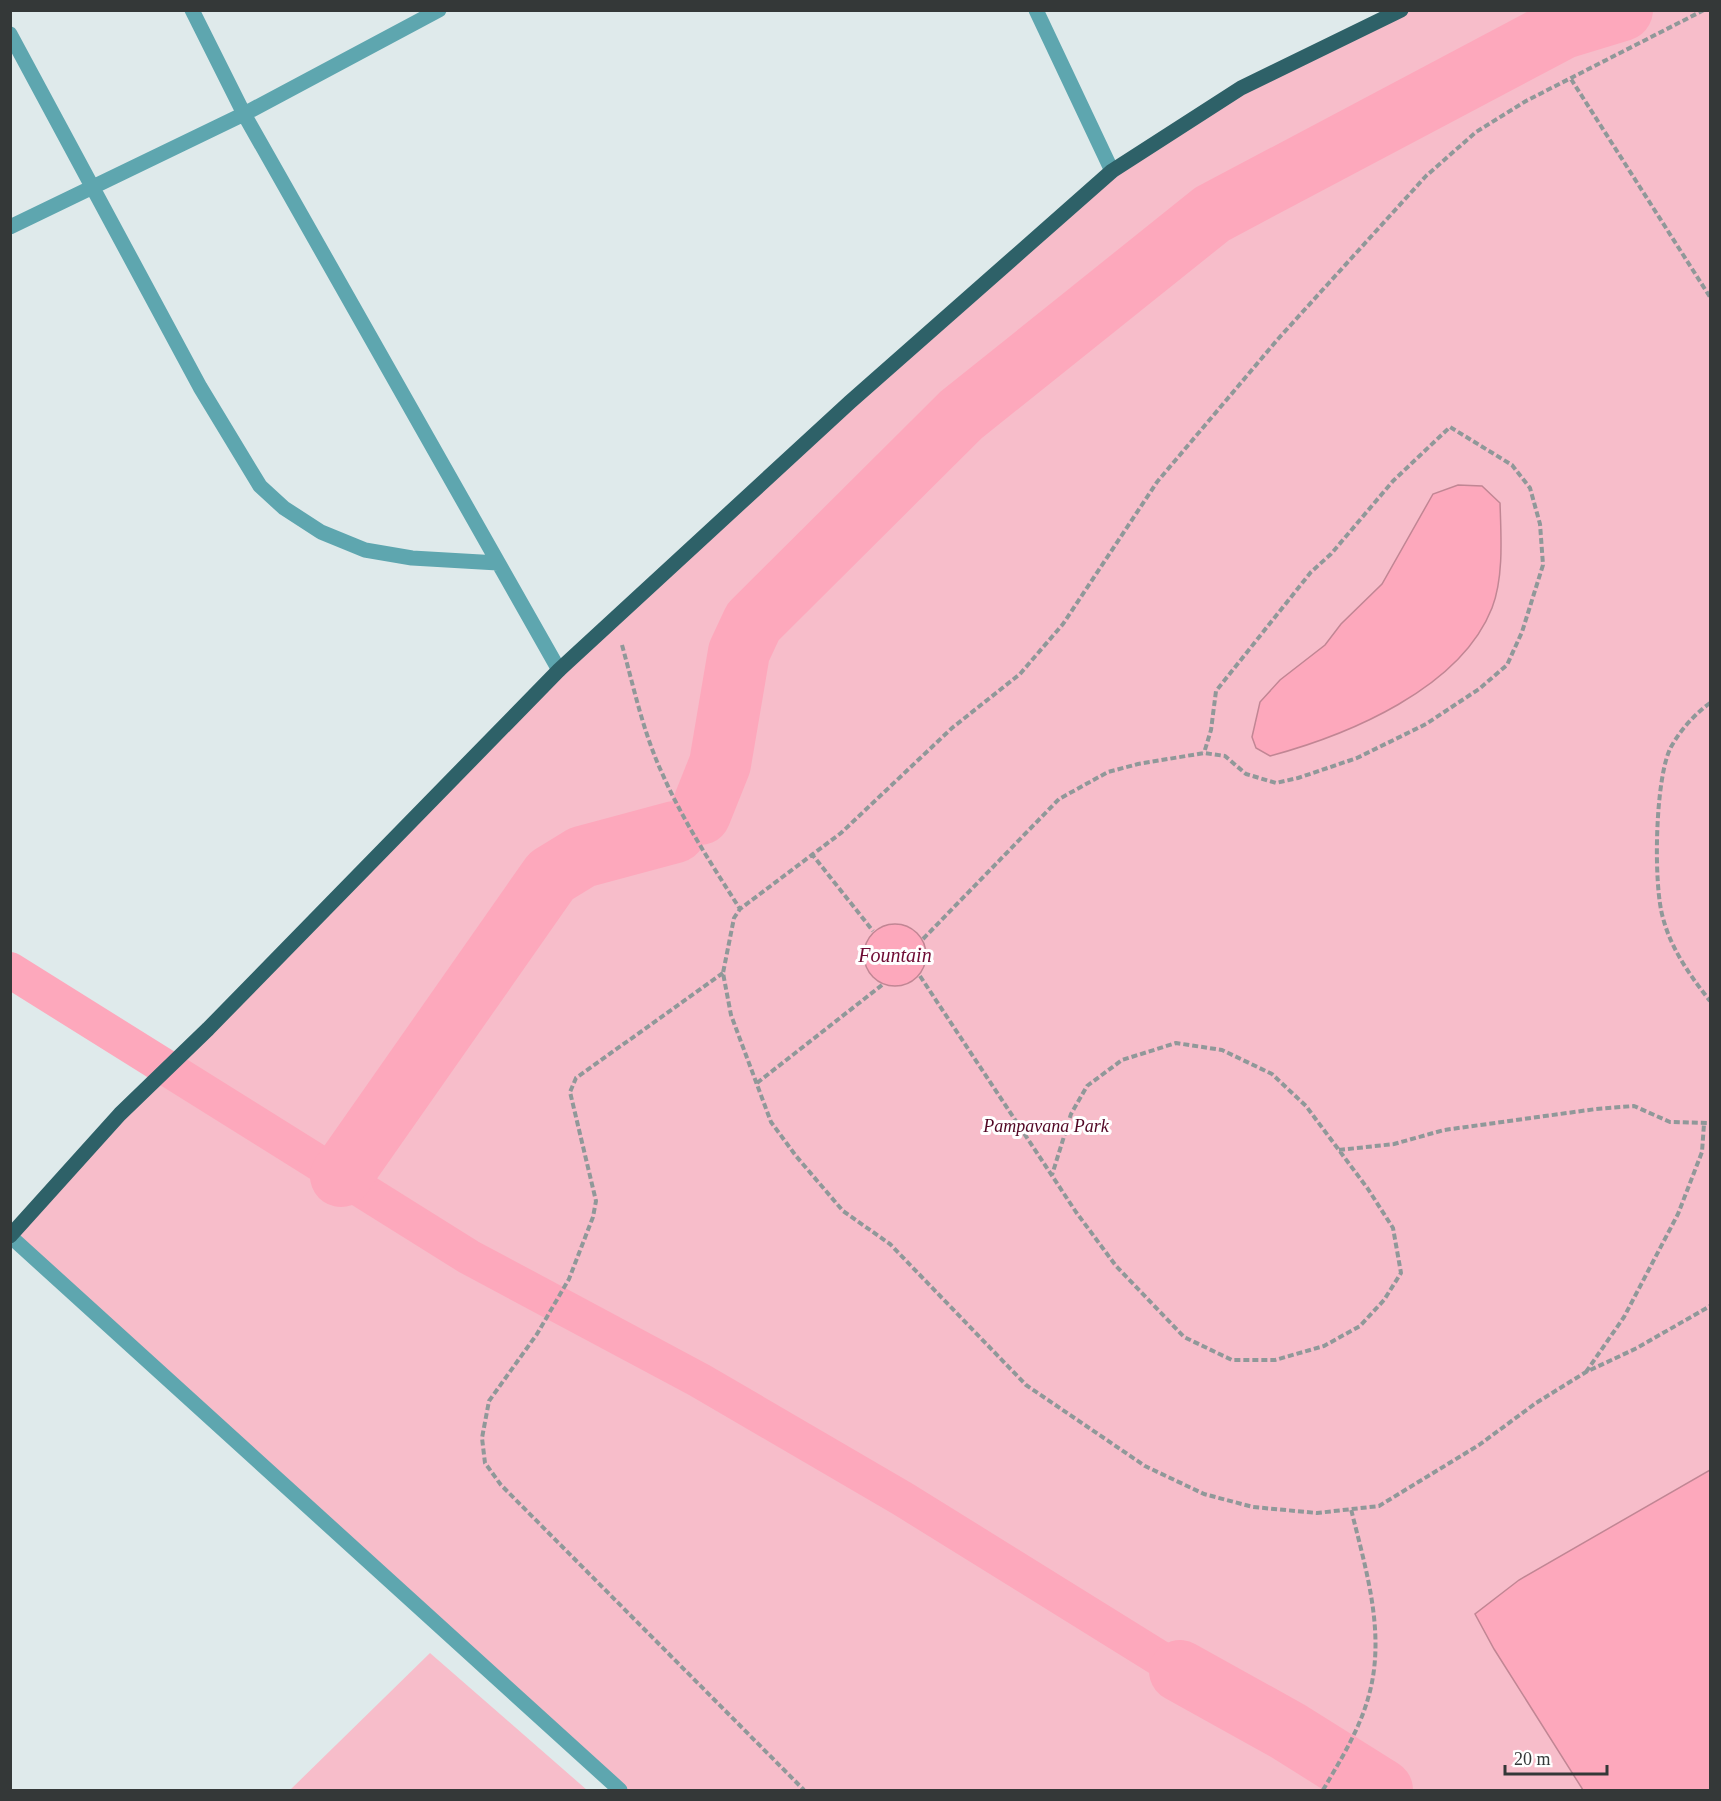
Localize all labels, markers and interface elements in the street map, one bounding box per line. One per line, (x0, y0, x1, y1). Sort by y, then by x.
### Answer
water label: Fountain (857, 944, 932, 966)
park label: Pampavana Park (982, 1116, 1110, 1136)
scale bar (1505, 1738, 1607, 1776)
text: 20 m (1514, 1749, 1551, 1769)

